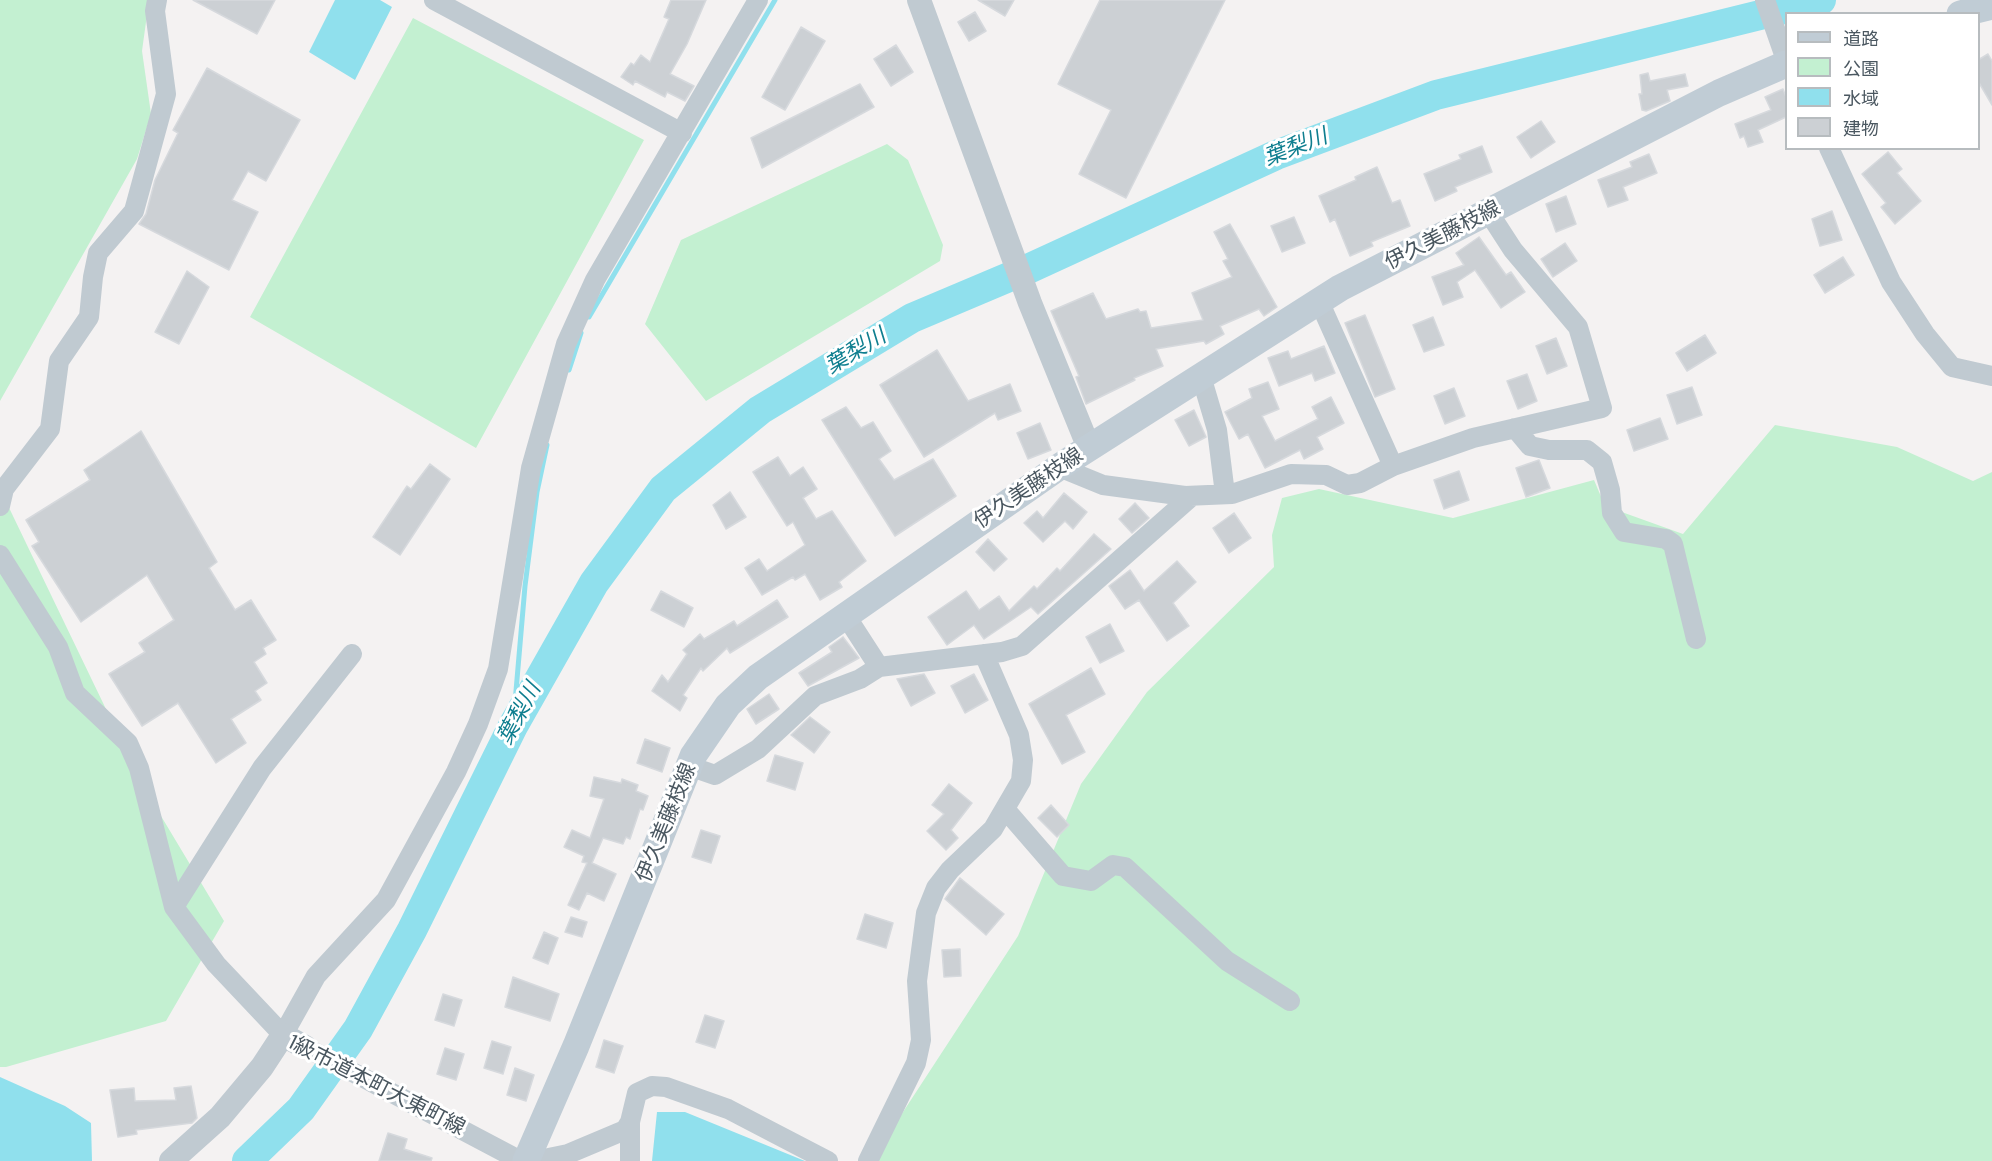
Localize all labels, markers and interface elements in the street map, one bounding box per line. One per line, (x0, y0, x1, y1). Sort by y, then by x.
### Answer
legend (1785, 12, 1980, 150)
text: 道路 (1843, 27, 1879, 51)
text: 公園 (1843, 57, 1879, 81)
text: 水域 (1843, 87, 1879, 111)
text: 建物 (1843, 117, 1879, 141)
water label: 葉梨川 (1260, 124, 1332, 172)
street label: 伊久美藤枝線 (1381, 196, 1505, 276)
water label: 葉梨川 (821, 324, 891, 380)
street label: 伊久美藤枝線 (970, 443, 1088, 535)
water label: 葉梨川 (493, 679, 547, 749)
street label: 伊久美藤枝線 (632, 760, 702, 886)
street label: 1級市道本町大東町線 (283, 1030, 469, 1142)

